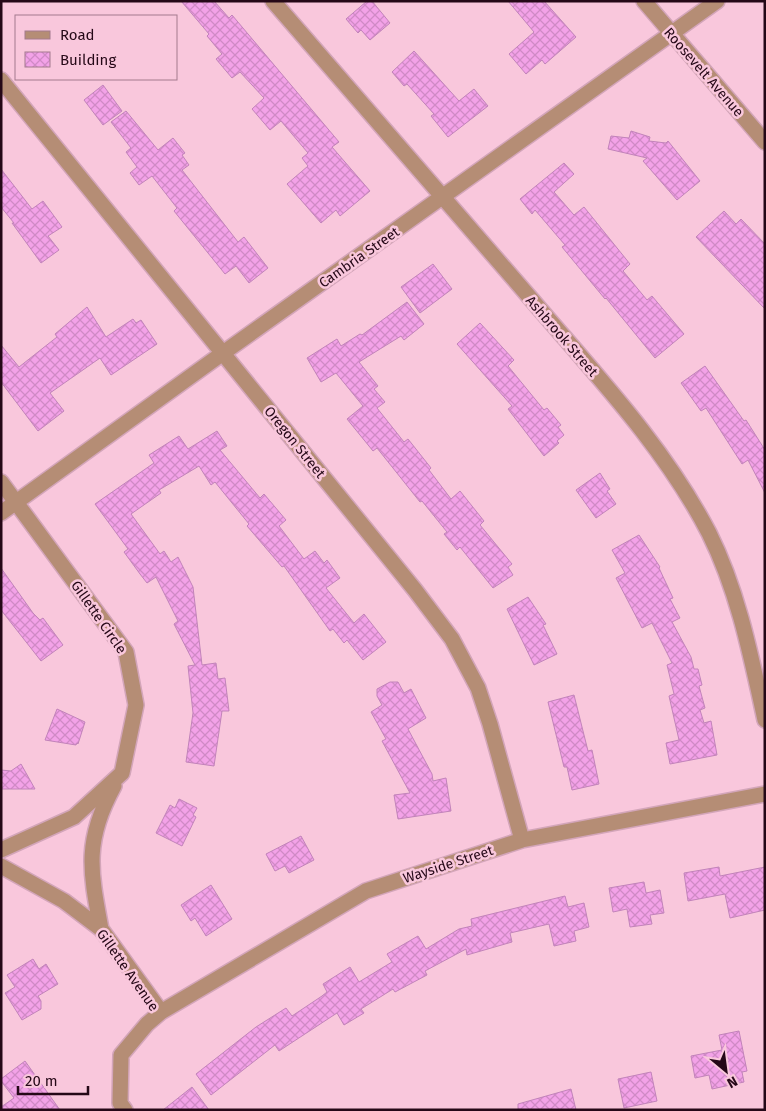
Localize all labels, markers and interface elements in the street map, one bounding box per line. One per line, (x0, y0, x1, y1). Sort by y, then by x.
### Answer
legend (15, 15, 178, 80)
street label: Roosevelt Avenue (660, 24, 747, 120)
text: Road (60, 26, 95, 44)
text: Building (60, 51, 116, 69)
street label: Cambria Street (316, 223, 404, 291)
street label: Ashbrook Street (522, 293, 602, 381)
street label: Oregon Street (260, 403, 329, 482)
street label: Gillette Circle (67, 578, 130, 657)
street label: Wayside Street (401, 842, 496, 887)
street label: Gillette Avenue (93, 926, 162, 1015)
north arrow (701, 1046, 751, 1096)
scale bar (18, 1064, 88, 1096)
text: 20 m (25, 1072, 58, 1090)
text: N (724, 1072, 740, 1092)

